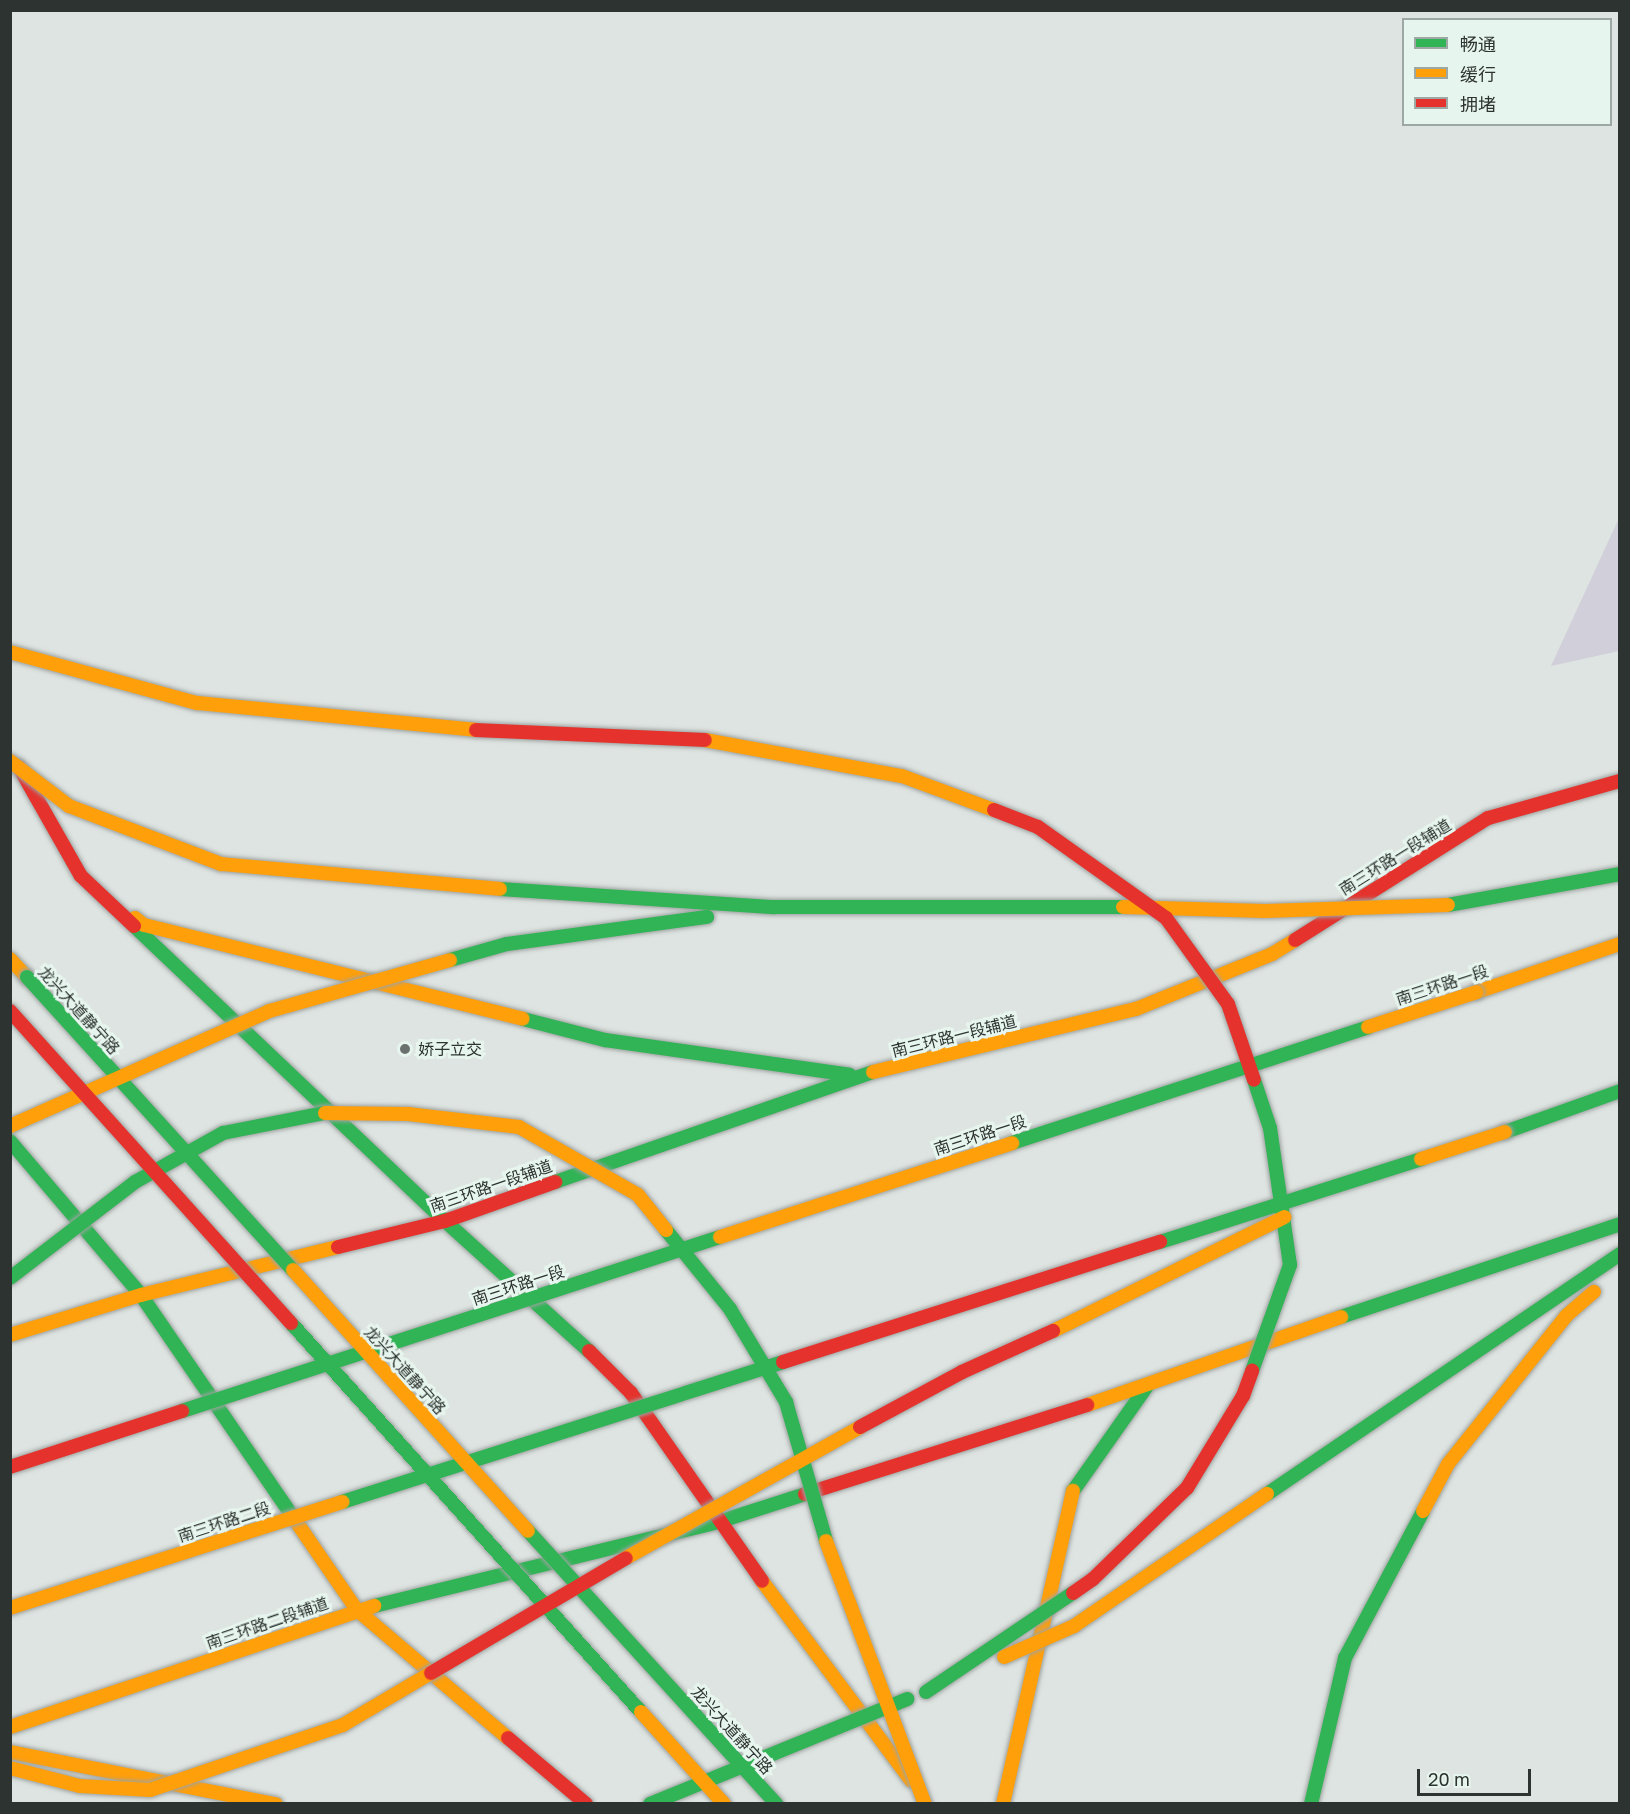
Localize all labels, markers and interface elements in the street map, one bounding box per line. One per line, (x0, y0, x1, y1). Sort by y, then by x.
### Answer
legend (1402, 18, 1612, 126)
text: 畅通 (1460, 33, 1496, 55)
text: 缓行 (1460, 63, 1496, 85)
text: 拥堵 (1460, 93, 1496, 115)
street label: 南三环路一段辅道 (1336, 815, 1454, 899)
street label: 南三环路一段 (1393, 961, 1491, 1009)
street label: 龙兴大道静宁路 (34, 962, 124, 1058)
street label: 南三环路一段辅道 (890, 1011, 1018, 1061)
place label: 娇子立交 (418, 1039, 482, 1059)
marker: 娇子立交 (396, 1040, 414, 1058)
street label: 南三环路一段 (931, 1111, 1029, 1159)
street label: 南三环路一段辅道 (427, 1156, 555, 1216)
street label: 南三环路一段 (469, 1261, 567, 1309)
street label: 龙兴大道静宁路 (360, 1322, 450, 1418)
street label: 南三环路二段 (175, 1498, 273, 1546)
street label: 南三环路二段辅道 (203, 1593, 331, 1653)
street label: 龙兴大道静宁路 (687, 1682, 777, 1778)
scale bar (1420, 1757, 1534, 1795)
text: 20 m (1428, 1768, 1470, 1790)

